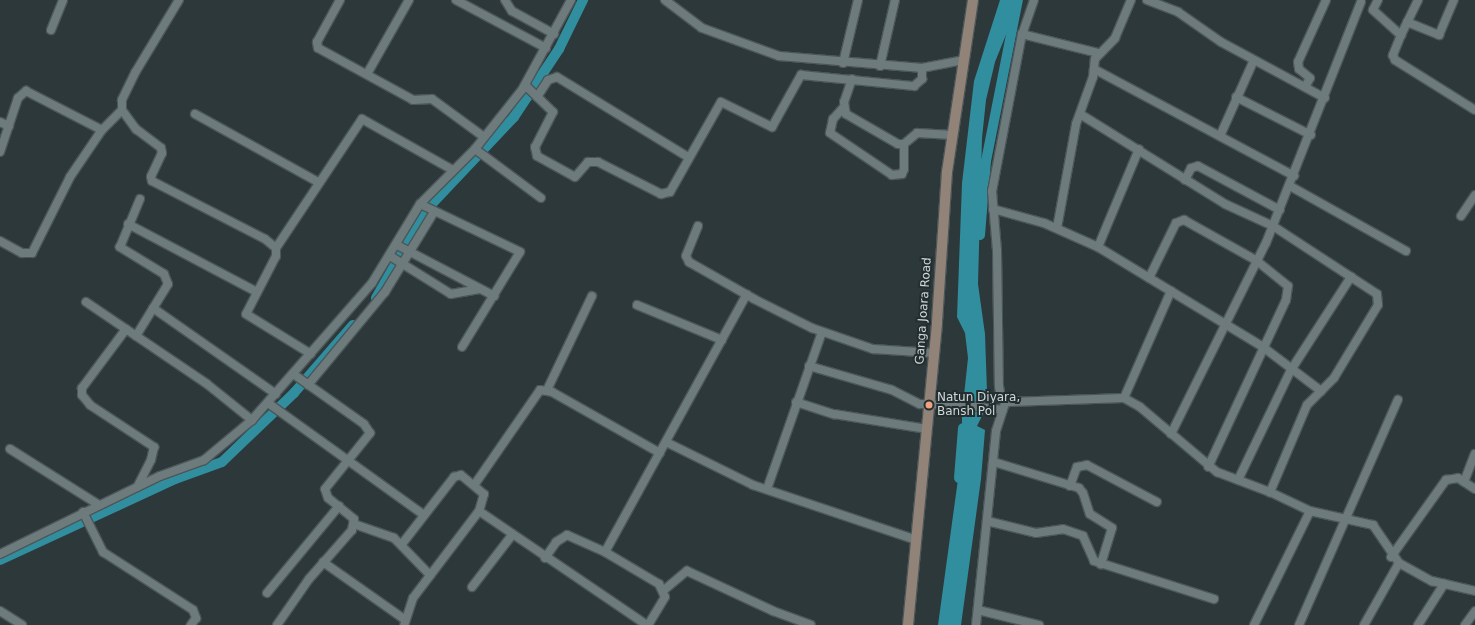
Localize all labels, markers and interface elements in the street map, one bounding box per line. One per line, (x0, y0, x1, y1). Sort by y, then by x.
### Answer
street label: Ganga Joara Road (913, 257, 935, 365)
place label: Natun Diyara, Bansh Pol (937, 391, 1020, 419)
marker: Natun Diyara, Bansh Pol (924, 400, 934, 410)

